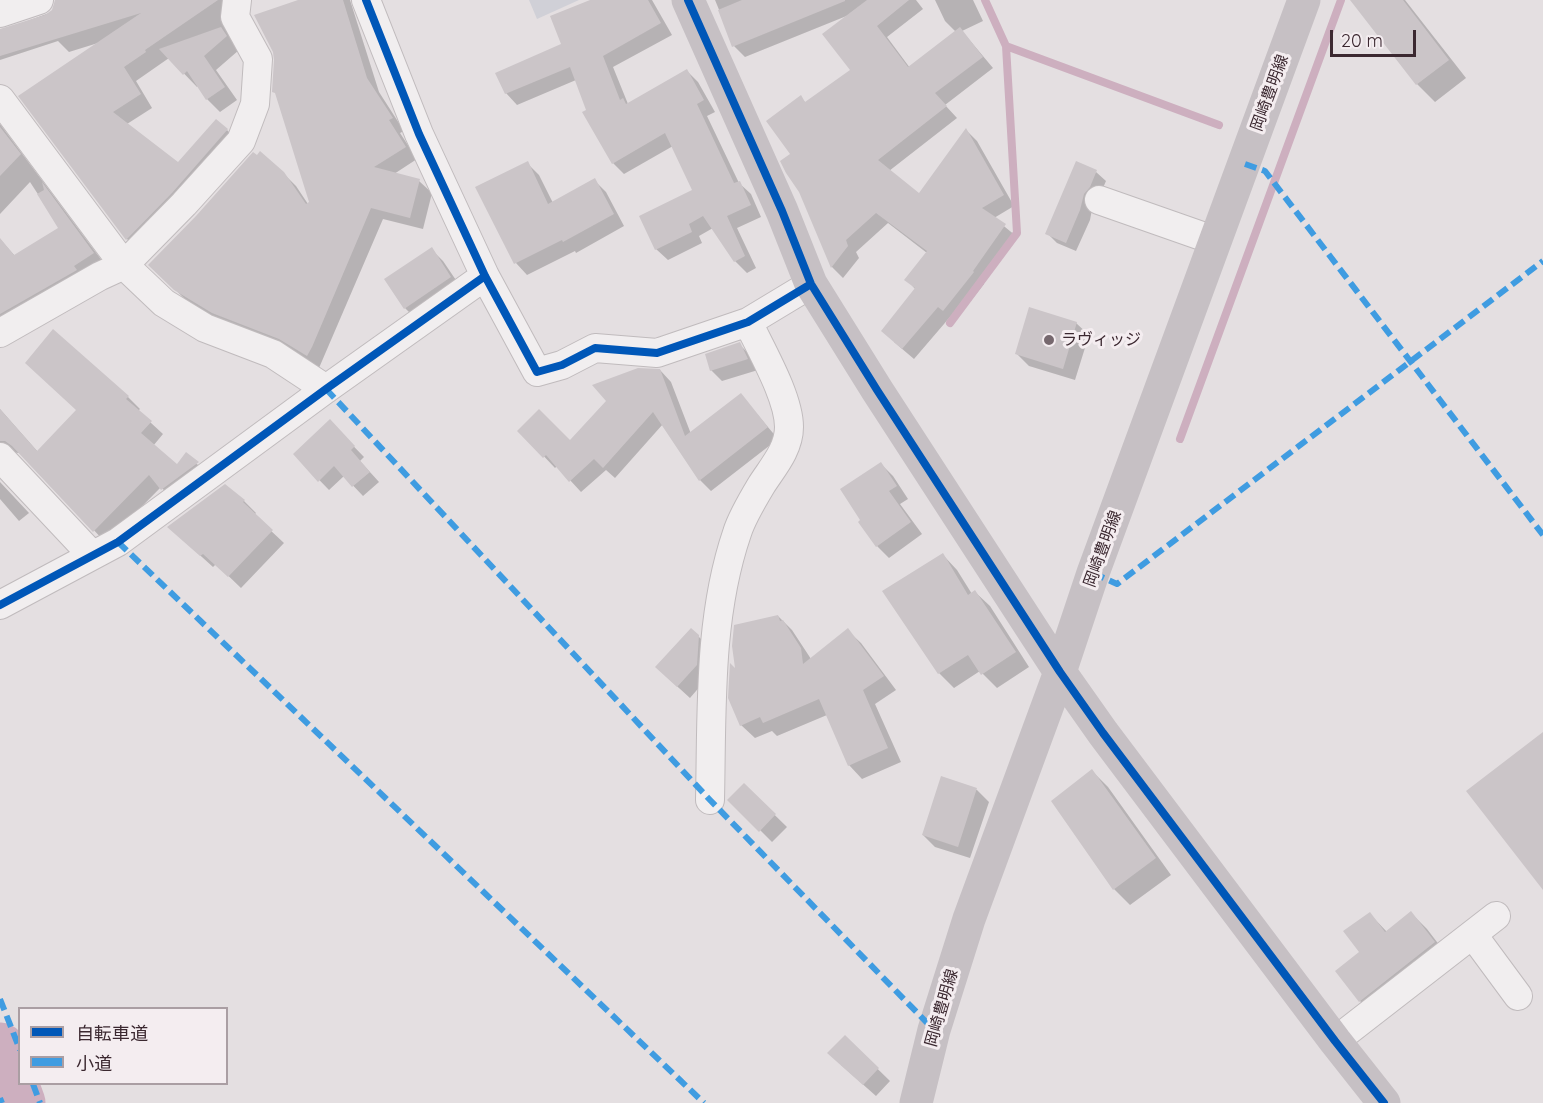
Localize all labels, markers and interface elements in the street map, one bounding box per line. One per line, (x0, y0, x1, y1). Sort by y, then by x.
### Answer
scale bar (1333, 18, 1418, 56)
text: 20 m (1341, 29, 1383, 52)
street label: 岡崎豊明線 (1247, 52, 1293, 134)
place label: ラヴィッジ (1061, 330, 1141, 350)
marker: ラヴィッジ (1042, 333, 1056, 347)
street label: 岡崎豊明線 (1080, 508, 1126, 590)
street label: 岡崎豊明線 (922, 967, 962, 1049)
legend (18, 1007, 228, 1085)
text: 自転車道 (76, 1022, 148, 1045)
text: 小道 (76, 1052, 112, 1075)

